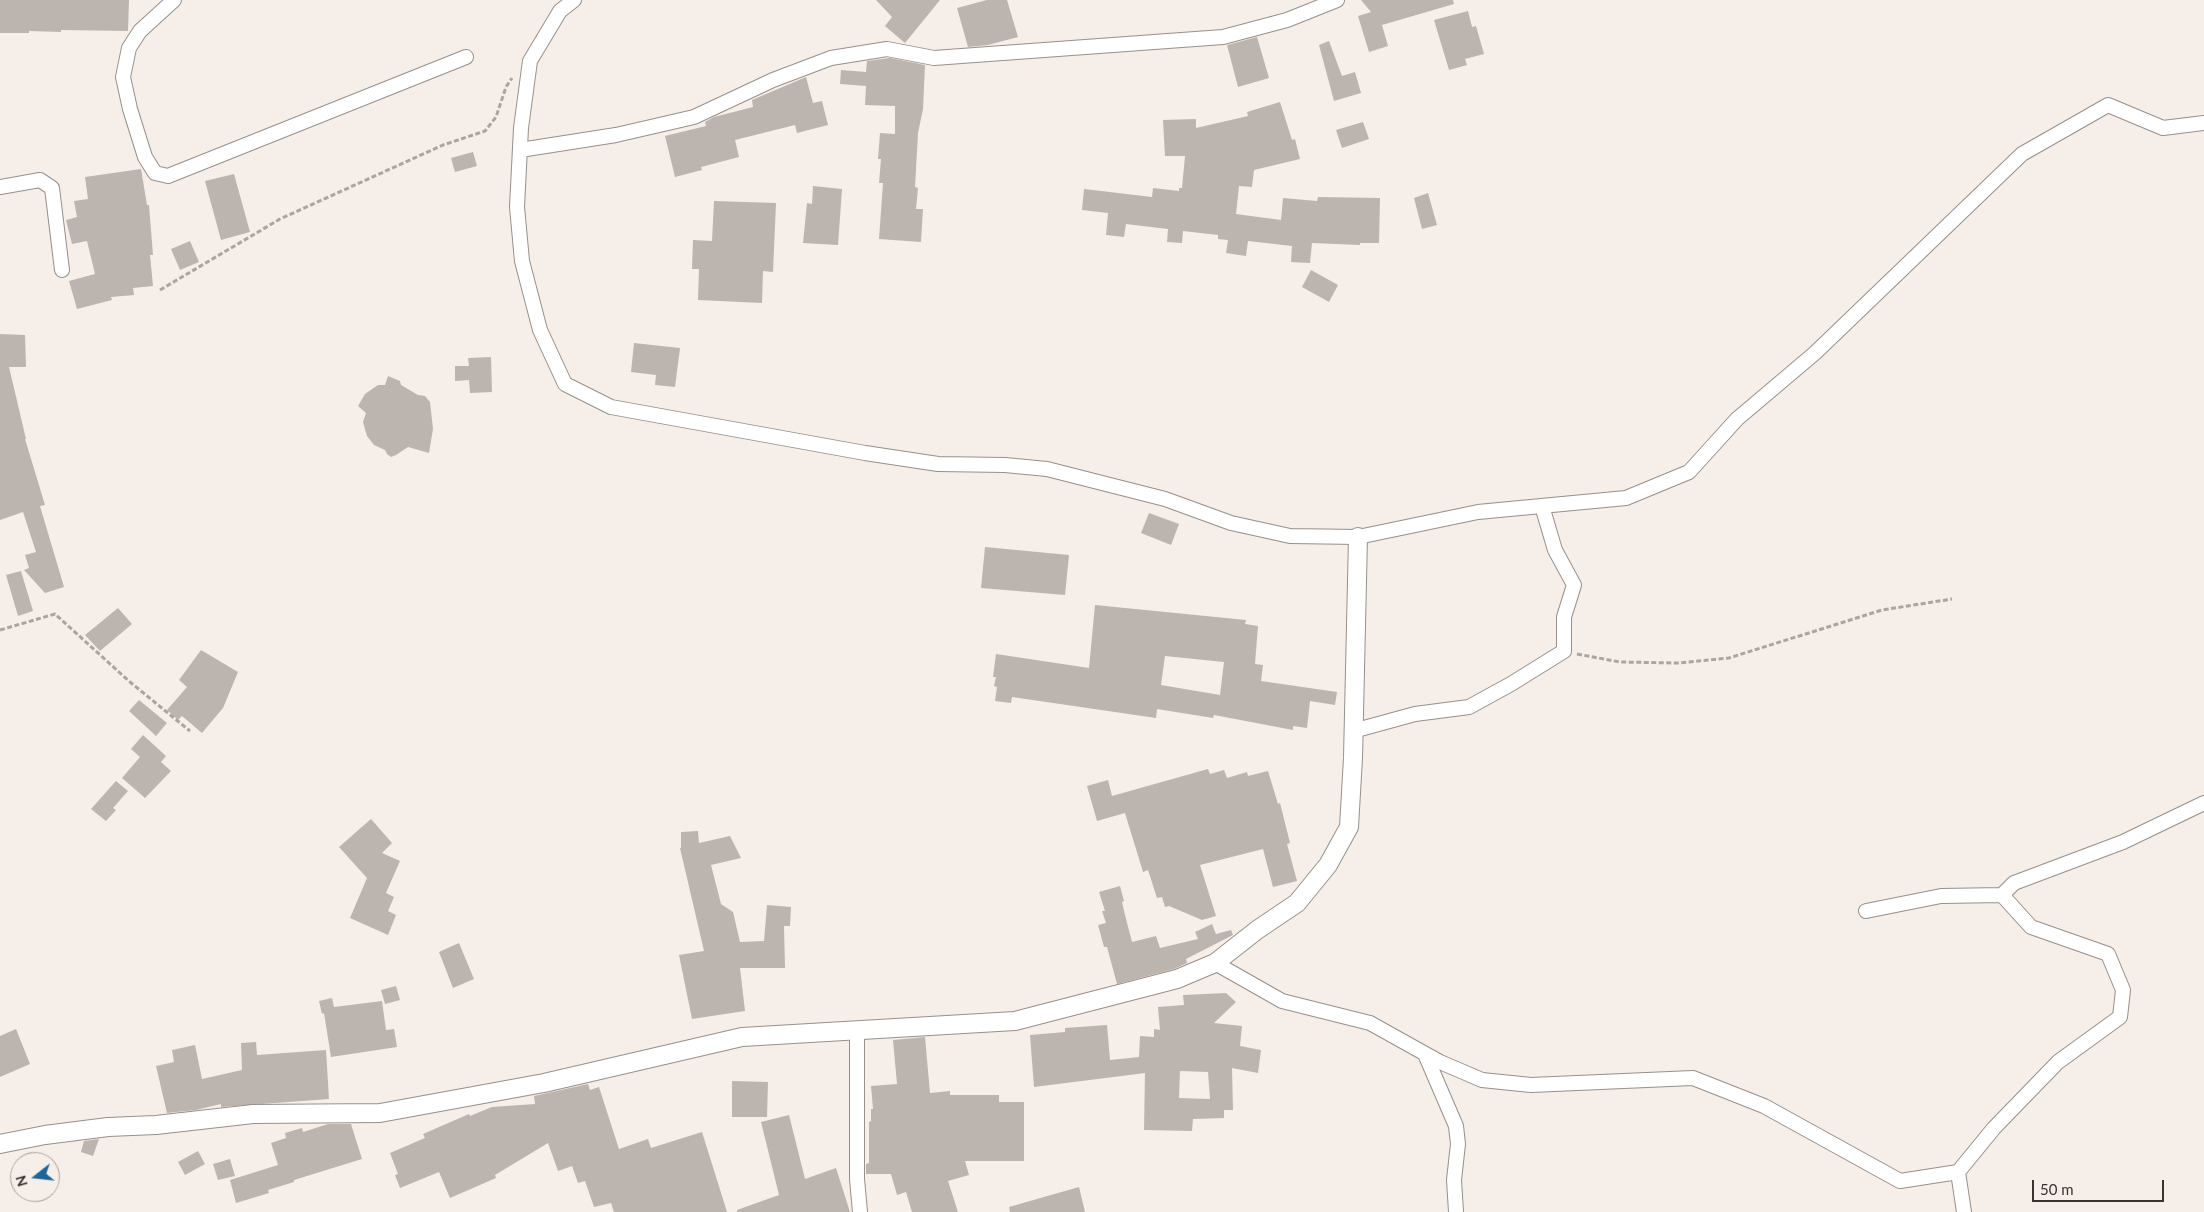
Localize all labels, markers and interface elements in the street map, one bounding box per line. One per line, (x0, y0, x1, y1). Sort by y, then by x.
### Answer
north arrow (10, 1152, 60, 1202)
scale bar (2034, 1170, 2166, 1202)
text: N (11, 1173, 31, 1189)
text: 50 m (2040, 1180, 2074, 1198)

